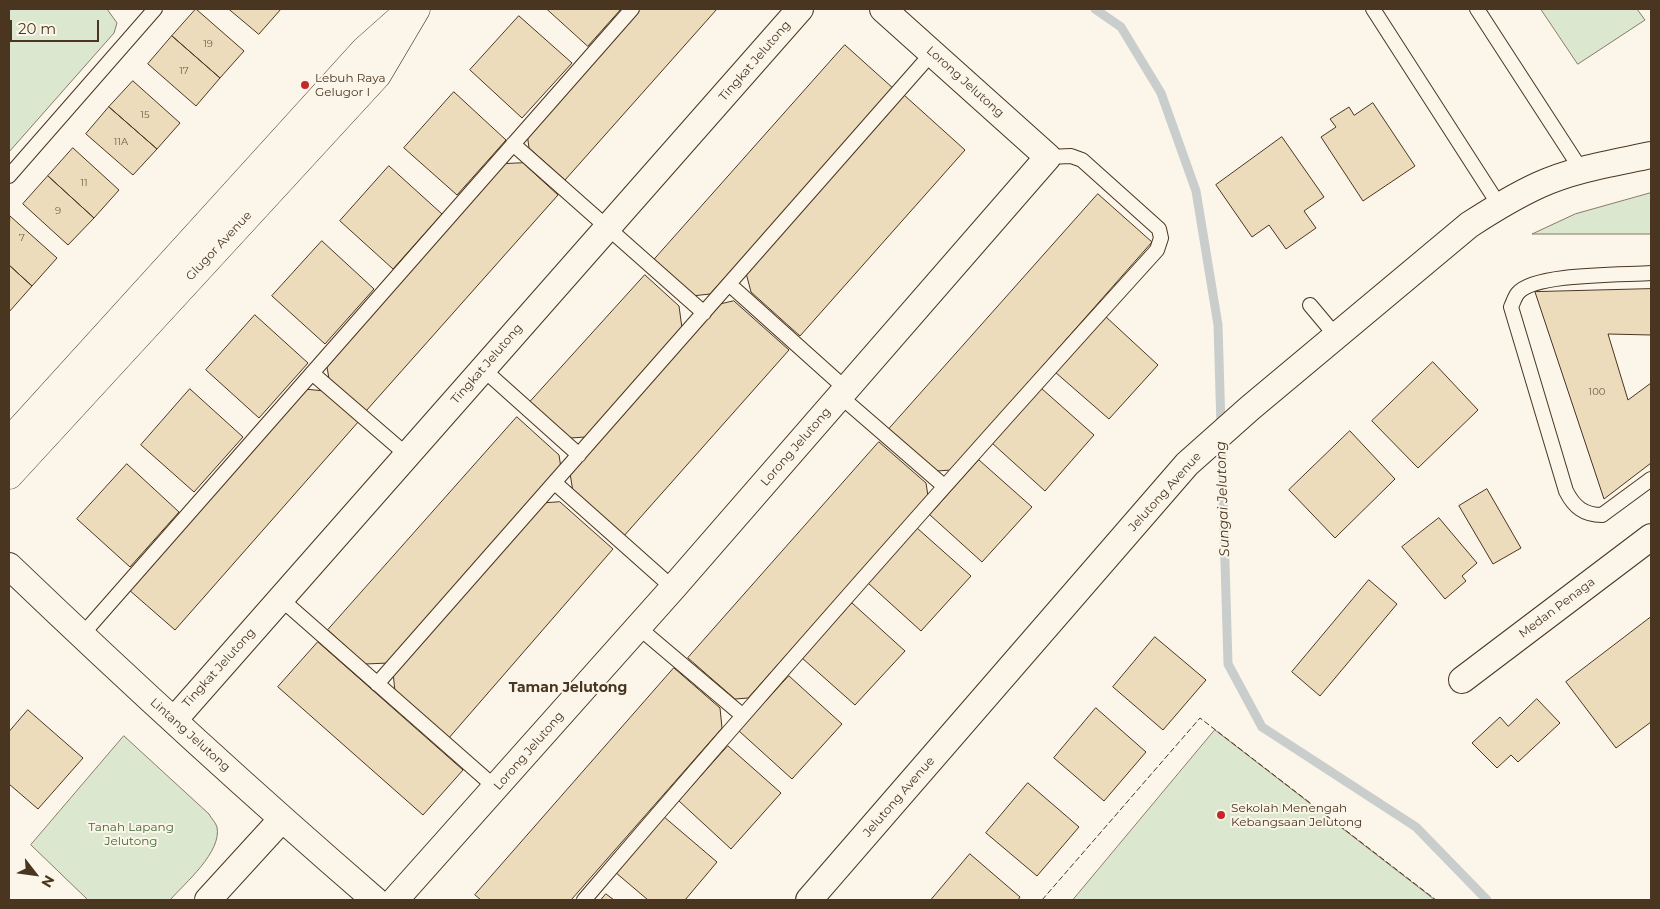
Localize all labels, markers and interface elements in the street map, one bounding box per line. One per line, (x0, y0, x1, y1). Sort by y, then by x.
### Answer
scale bar (12, 10, 101, 42)
street label: Tingkat Jelutong (716, 18, 794, 104)
text: 20 m (18, 19, 56, 38)
house number: 19 (203, 38, 213, 50)
street label: Lorong Jelutong (923, 43, 1007, 121)
house number: 17 (179, 65, 189, 77)
place label: Lebuh Raya Gelugor I (315, 71, 385, 99)
marker: Lebuh Raya Gelugor I (299, 79, 311, 91)
house number: 15 (140, 109, 150, 121)
house number: 11A (114, 136, 128, 148)
house number: 11 (80, 177, 88, 189)
house number: 9 (55, 205, 61, 217)
street label: Glugor Avenue (183, 208, 255, 284)
house number: 7 (19, 232, 25, 244)
street label: Tingkat Jelutong (448, 321, 526, 407)
house number: 100 (1589, 386, 1605, 398)
street label: Lorong Jelutong (758, 405, 834, 489)
water label: Sungai Jelutong (1213, 441, 1233, 557)
street label: Jelutong Avenue (1126, 449, 1204, 535)
street label: Medan Penaga (1516, 575, 1598, 641)
street label: Tingkat Jelutong (180, 625, 258, 711)
district label: Taman Jelutong (509, 680, 627, 696)
street label: Lintang Jelutong (147, 695, 233, 775)
street label: Lorong Jelutong (491, 709, 567, 793)
street label: Jelutong Avenue (860, 754, 938, 840)
place label: Sekolah Menengah Kebangsaan Jelutong (1231, 801, 1362, 829)
marker: Sekolah Menengah Kebangsaan Jelutong (1215, 809, 1227, 821)
park label: Tanah Lapang Jelutong (88, 820, 174, 848)
north arrow (10, 849, 60, 899)
text: N (37, 872, 59, 891)

